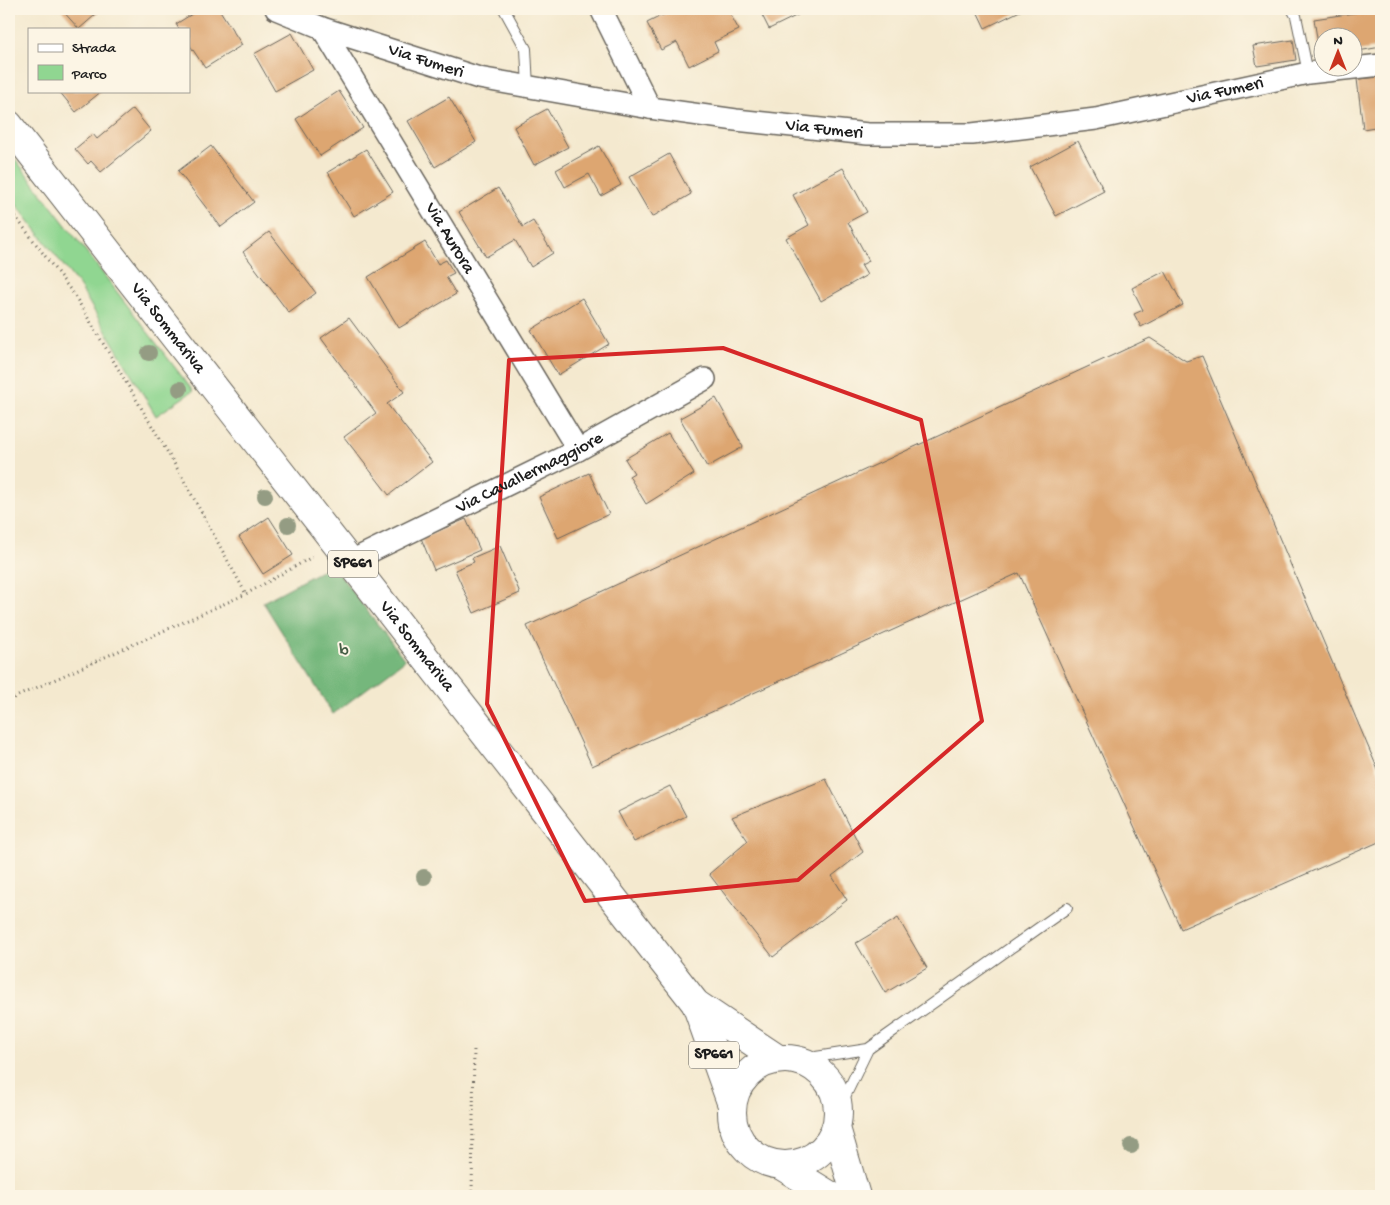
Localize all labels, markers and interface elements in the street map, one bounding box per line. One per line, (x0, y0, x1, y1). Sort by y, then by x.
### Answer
legend (28, 28, 190, 92)
north arrow (1312, 28, 1362, 78)
text: N (1333, 33, 1343, 50)
street label: Via Fumeri (385, 39, 467, 83)
text: Strada (72, 40, 117, 58)
text: Parco (71, 66, 107, 84)
street label: Via Fumeri (1184, 72, 1266, 110)
street label: Via Fumeri (784, 115, 865, 144)
street label: Via Aurora (420, 198, 480, 279)
street label: Via Sommariva (125, 278, 211, 379)
street label: Via Cavallermaggiore (452, 427, 607, 519)
road number: SP661 (328, 550, 378, 578)
street label: Via Sommariva (374, 596, 459, 697)
park label: b (339, 641, 349, 662)
road number: SP661 (689, 1042, 739, 1068)

